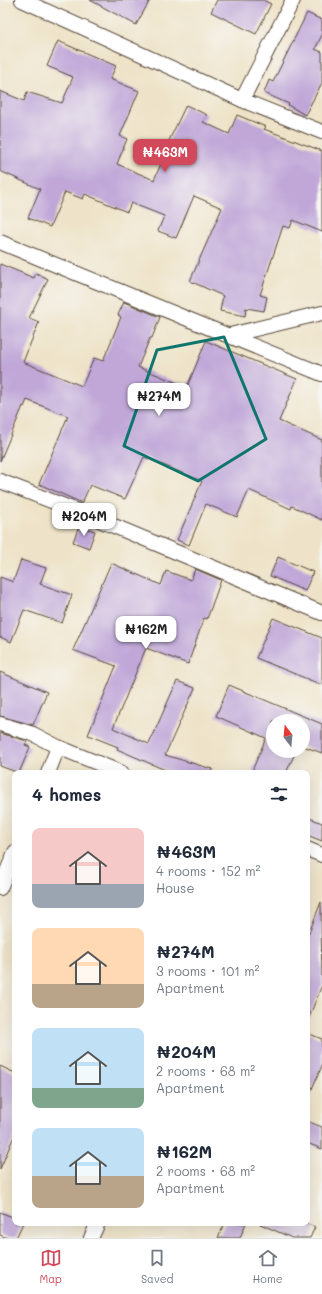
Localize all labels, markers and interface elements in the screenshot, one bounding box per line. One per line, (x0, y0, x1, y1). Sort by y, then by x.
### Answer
pin: ₦463M (137, 139, 193, 173)
text: ₦463M (142, 143, 188, 160)
pin: ₦274M (131, 383, 187, 417)
text: ₦274M (137, 387, 181, 404)
pin: ₦204M (56, 503, 112, 537)
text: ₦204M (61, 507, 107, 524)
pin: ₦162M (118, 616, 174, 650)
text: ₦162M (124, 620, 168, 637)
north arrow (266, 714, 310, 758)
map controls (266, 714, 310, 758)
text: 4 homes (32, 783, 101, 805)
icon: filters (268, 783, 290, 805)
text: ₦463M (156, 840, 216, 862)
icon: home (64, 844, 112, 892)
text: 4 rooms · 152 m² (156, 862, 260, 879)
text: House (156, 879, 194, 896)
text: ₦274M (156, 940, 215, 962)
icon: home (64, 944, 112, 992)
text: 3 rooms · 101 m² (156, 962, 259, 979)
text: Apartment (156, 979, 225, 996)
text: ₦204M (156, 1040, 216, 1062)
icon: home (64, 1044, 112, 1092)
text: 2 rooms · 68 m² (156, 1062, 255, 1079)
text: Apartment (156, 1079, 225, 1096)
text: ₦162M (156, 1140, 212, 1162)
icon: home (64, 1144, 112, 1192)
text: 2 rooms · 68 m² (156, 1162, 255, 1179)
text: Apartment (156, 1179, 225, 1196)
tab: Map (39, 1247, 62, 1286)
tab: Saved (141, 1247, 174, 1286)
tab: Home (253, 1247, 282, 1286)

